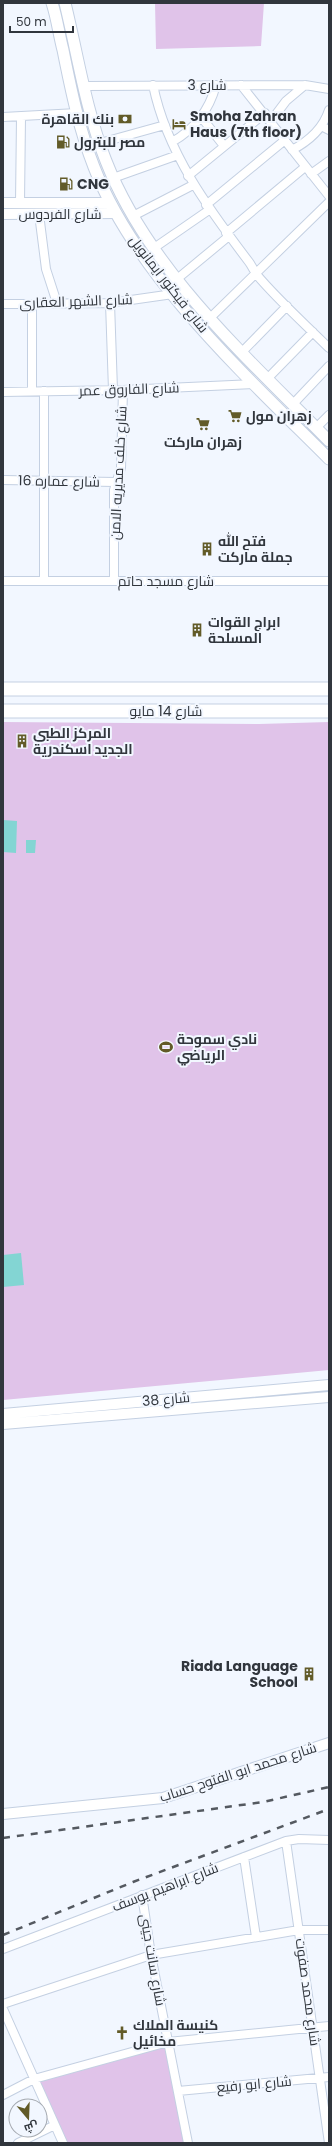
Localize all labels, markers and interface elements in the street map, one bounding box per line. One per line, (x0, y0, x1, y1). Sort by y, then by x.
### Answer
scale bar (10, 8, 73, 34)
text: 50 m (16, 13, 47, 30)
street label: شارع 3 (187, 75, 227, 95)
place label: Smoha Zahran Haus (7th floor) (190, 106, 302, 142)
place label: بنك القاهرة (42, 109, 114, 129)
bank icon: بنك القاهرة (117, 111, 133, 127)
hotel icon: Smoha Zahran Haus (7th floor) (171, 116, 187, 132)
place label: مصر للبترول (74, 132, 145, 152)
fuel station icon: مصر للبترول (55, 134, 71, 150)
place label: CNG (77, 174, 109, 194)
fuel station icon: CNG (58, 176, 74, 192)
street label: شارع الفردوس (19, 204, 101, 224)
street label: شارع فيكتور ايمانويل (125, 231, 213, 337)
street label: شارع الشهر العقارى (19, 289, 133, 313)
street label: شارع الفاروق عمر (77, 377, 180, 401)
street label: شارع خلف مديريه الامن (105, 406, 131, 540)
place label: زهران مول (246, 406, 312, 426)
supermarket icon: زهران مول (227, 408, 243, 424)
supermarket icon: زهران ماركت (195, 416, 211, 432)
place label: زهران ماركت (164, 432, 242, 452)
street label: شارع عماره 16 (18, 470, 100, 492)
place label: فتح الله جملة ماركت (218, 531, 293, 567)
building icon: فتح الله جملة ماركت (199, 541, 215, 557)
street label: شارع مسجد حاتم (118, 571, 214, 591)
place label: ابراج القوات المسلحة (208, 612, 281, 648)
building icon: ابراج القوات المسلحة (189, 622, 205, 638)
street label: شارع 14 مايو (130, 701, 202, 721)
place label: المركز الطبى الجديد اسكندرية (33, 723, 133, 759)
building icon: المركز الطبى الجديد اسكندرية (14, 733, 30, 749)
place label: نادي سموحة الرياضي (177, 1029, 257, 1066)
sports icon: نادي سموحة الرياضي (158, 1039, 174, 1055)
street label: شارع 38 (141, 1387, 191, 1411)
place label: Riada Language School (181, 1656, 298, 1692)
building icon: Riada Language School (301, 1666, 317, 1682)
street label: شارع محمد ابو الفتوح حساب (157, 1737, 319, 1807)
street label: شارع ابراهيم يوسف (109, 1857, 221, 1917)
street label: شارع سانت جينى (135, 1913, 171, 2007)
street label: شارع محمد صفوت (291, 1937, 325, 2047)
place label: كنيسة الملاك مخائيل (133, 2015, 218, 2051)
church icon: كنيسة الملاك مخائيل (114, 2025, 130, 2041)
street label: شارع ابو رفيع (216, 2071, 292, 2097)
north arrow (8, 2098, 48, 2138)
text: ش (22, 2118, 41, 2137)

